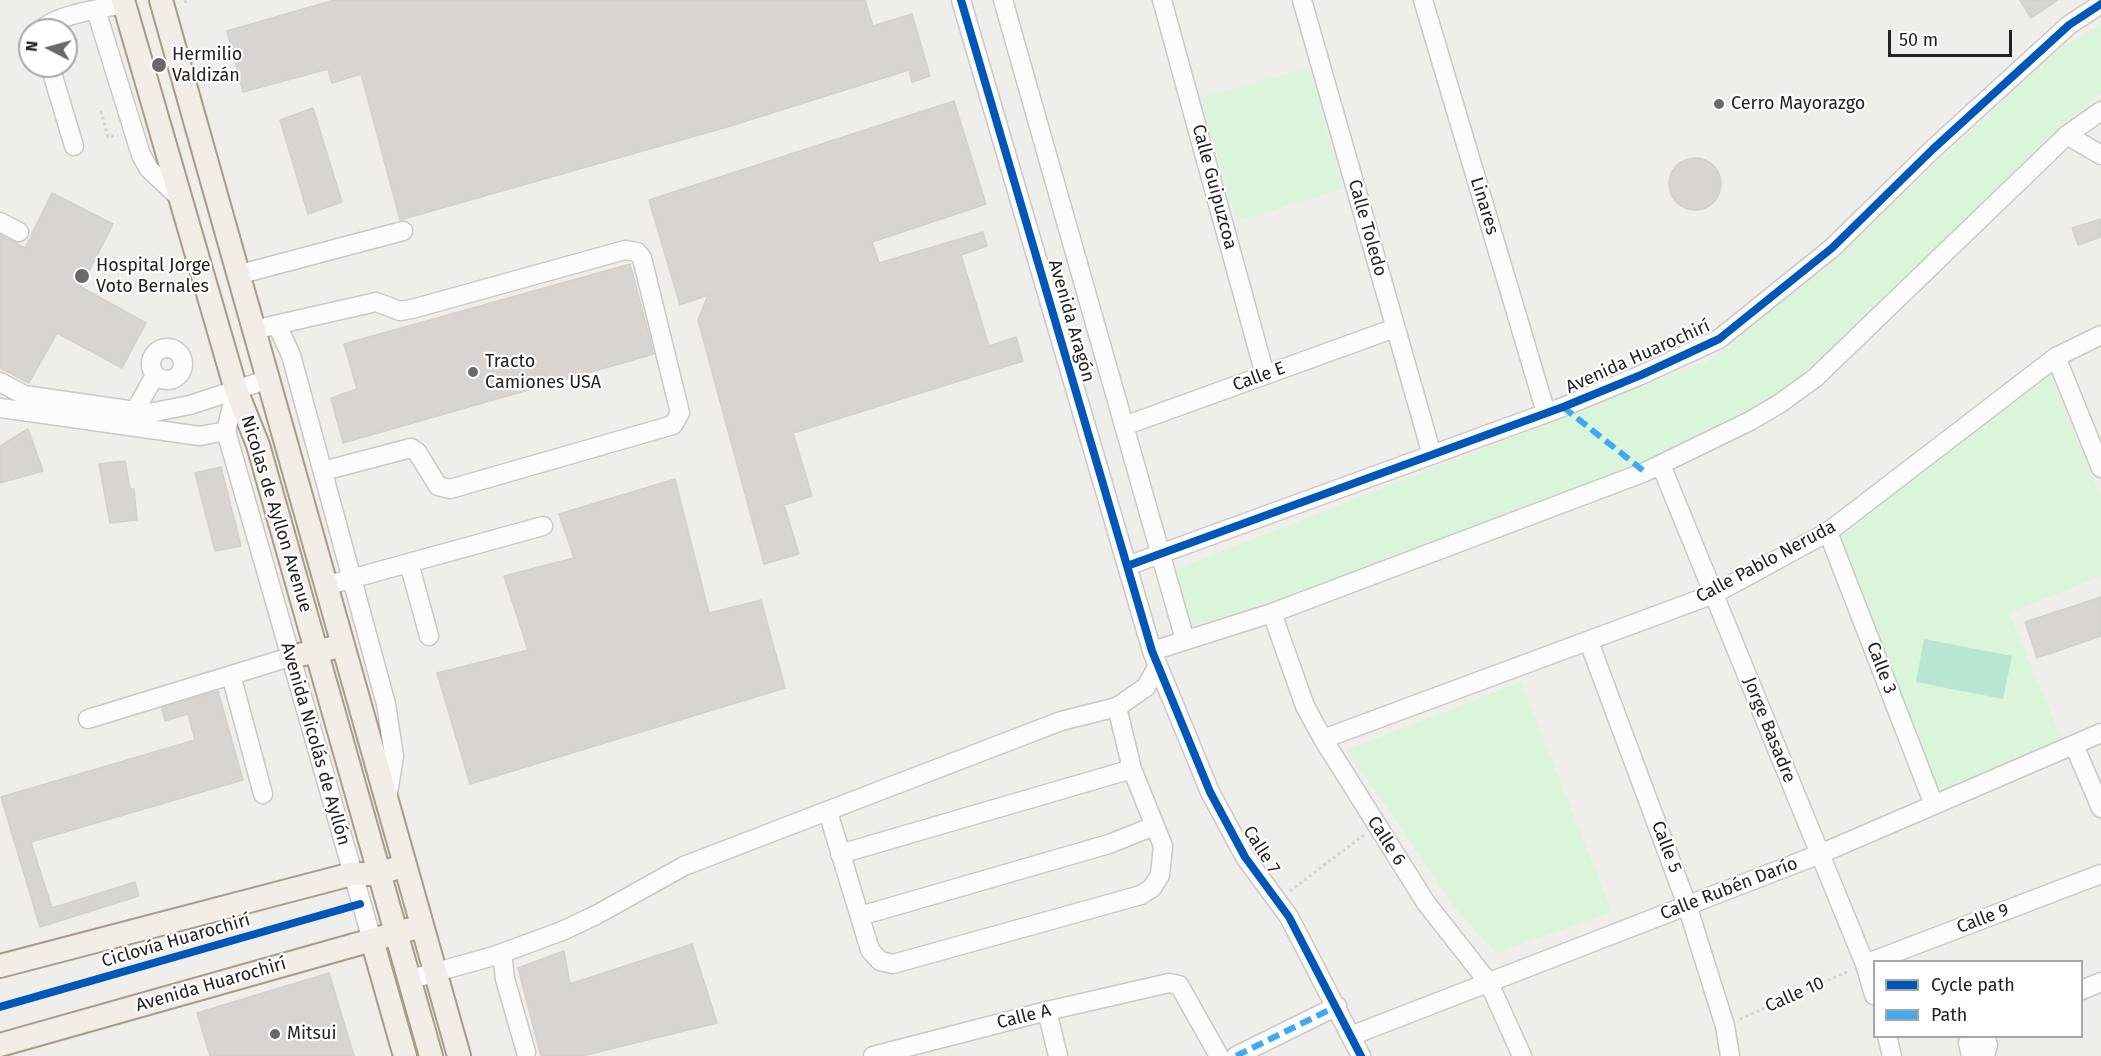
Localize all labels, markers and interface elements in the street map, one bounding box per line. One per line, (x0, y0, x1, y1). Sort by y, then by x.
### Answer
north arrow (18, 18, 78, 78)
scale bar (1891, 18, 2016, 56)
text: 50 m (1899, 29, 1938, 51)
text: N (22, 40, 42, 53)
place label: Hermilio Valdizán (172, 44, 242, 86)
marker: Hermilio Valdizán (150, 56, 168, 74)
place label: Cerro Mayorazgo (1731, 93, 1865, 115)
marker: Cerro Mayorazgo (1712, 97, 1726, 111)
street label: Calle Guipuzcoa (1187, 122, 1241, 252)
street label: Linares (1465, 175, 1503, 237)
street label: Calle Toledo (1343, 177, 1391, 279)
place label: Hospital Jorge Voto Bernales (96, 255, 211, 298)
street label: Avenida Aragón (1043, 257, 1099, 385)
marker: Hospital Jorge Voto Bernales (73, 267, 91, 285)
street label: Avenida Huarochirí (1563, 316, 1713, 398)
place label: Tracto Camiones USA (485, 351, 601, 394)
street label: Calle E (1230, 358, 1288, 396)
marker: Tracto Camiones USA (466, 365, 480, 379)
street label: Nicolas de Ayllon Avenue (236, 413, 316, 615)
street label: Calle Pablo Neruda (1692, 516, 1840, 608)
street label: Calle 3 (1861, 639, 1901, 697)
street label: Avenida Nicolás de Ayllón (276, 640, 354, 848)
street label: Jorge Basadre (1738, 674, 1800, 786)
street label: Calle 6 (1362, 812, 1410, 870)
street label: Calle 5 (1646, 818, 1686, 876)
street label: Calle 7 (1238, 822, 1284, 878)
street label: Calle Rubén Darío (1657, 853, 1801, 925)
street label: Calle 9 (1954, 899, 2012, 939)
street label: Ciclovía Huarochirí (99, 909, 253, 973)
street label: Avenida Huarochirí (133, 953, 289, 1017)
legend (1873, 960, 2083, 1038)
street label: Calle 10 (1762, 972, 1828, 1018)
text: Cycle path (1931, 974, 2015, 996)
street label: Calle A (995, 1000, 1053, 1034)
text: Path (1931, 1004, 1967, 1026)
place label: Mitsui (287, 1023, 337, 1045)
marker: Mitsui (268, 1027, 282, 1041)

